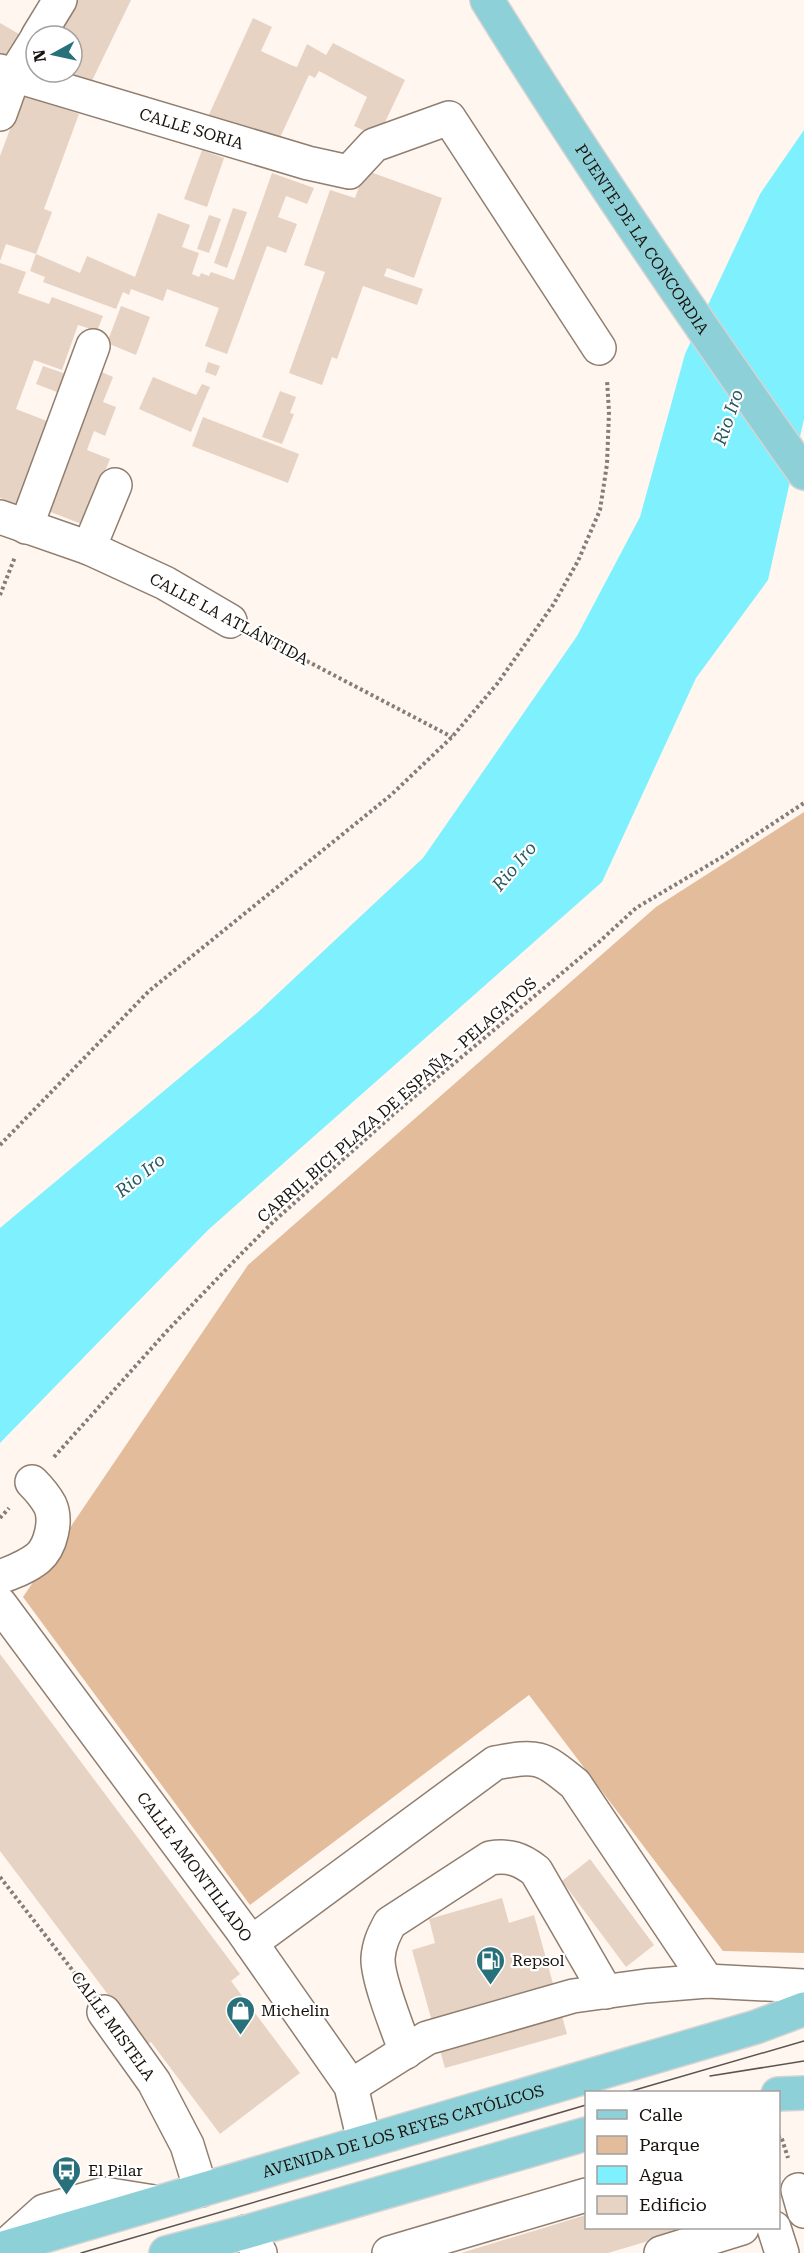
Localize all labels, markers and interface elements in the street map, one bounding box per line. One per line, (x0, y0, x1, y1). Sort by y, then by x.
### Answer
north arrow (24, 24, 84, 84)
text: N (29, 49, 50, 63)
street label: CALLE SORIA (137, 104, 247, 153)
street label: PUENTE DE LA CONCORDIA (572, 140, 714, 338)
water label: Rio Iro (708, 386, 747, 449)
street label: CALLE LA ATLÁNTIDA (146, 569, 312, 669)
water label: Rio Iro (487, 837, 541, 896)
street label: CARRIL BICI PLAZA DE ESPAÑA - PELAGATOS (253, 973, 541, 1226)
water label: Rio Iro (110, 1149, 169, 1202)
street label: CALLE AMONTILLADO (133, 1788, 257, 1945)
fuel station icon: Repsol (475, 1944, 507, 1986)
place label: Repsol (512, 1951, 564, 1970)
street label: CALLE MISTELA (67, 1968, 159, 2085)
shop icon: Michelin (224, 1994, 256, 2036)
place label: Michelin (261, 2001, 330, 2020)
street label: AVENIDA DE LOS REYES CATÓLICOS (260, 2080, 546, 2181)
legend (585, 2091, 780, 2229)
text: Calle (639, 2104, 683, 2125)
text: Parque (639, 2134, 700, 2155)
bus stop icon: El Pilar (51, 2154, 83, 2196)
place label: El Pilar (88, 2161, 143, 2180)
text: Agua (639, 2164, 683, 2185)
text: Edificio (639, 2194, 707, 2215)

